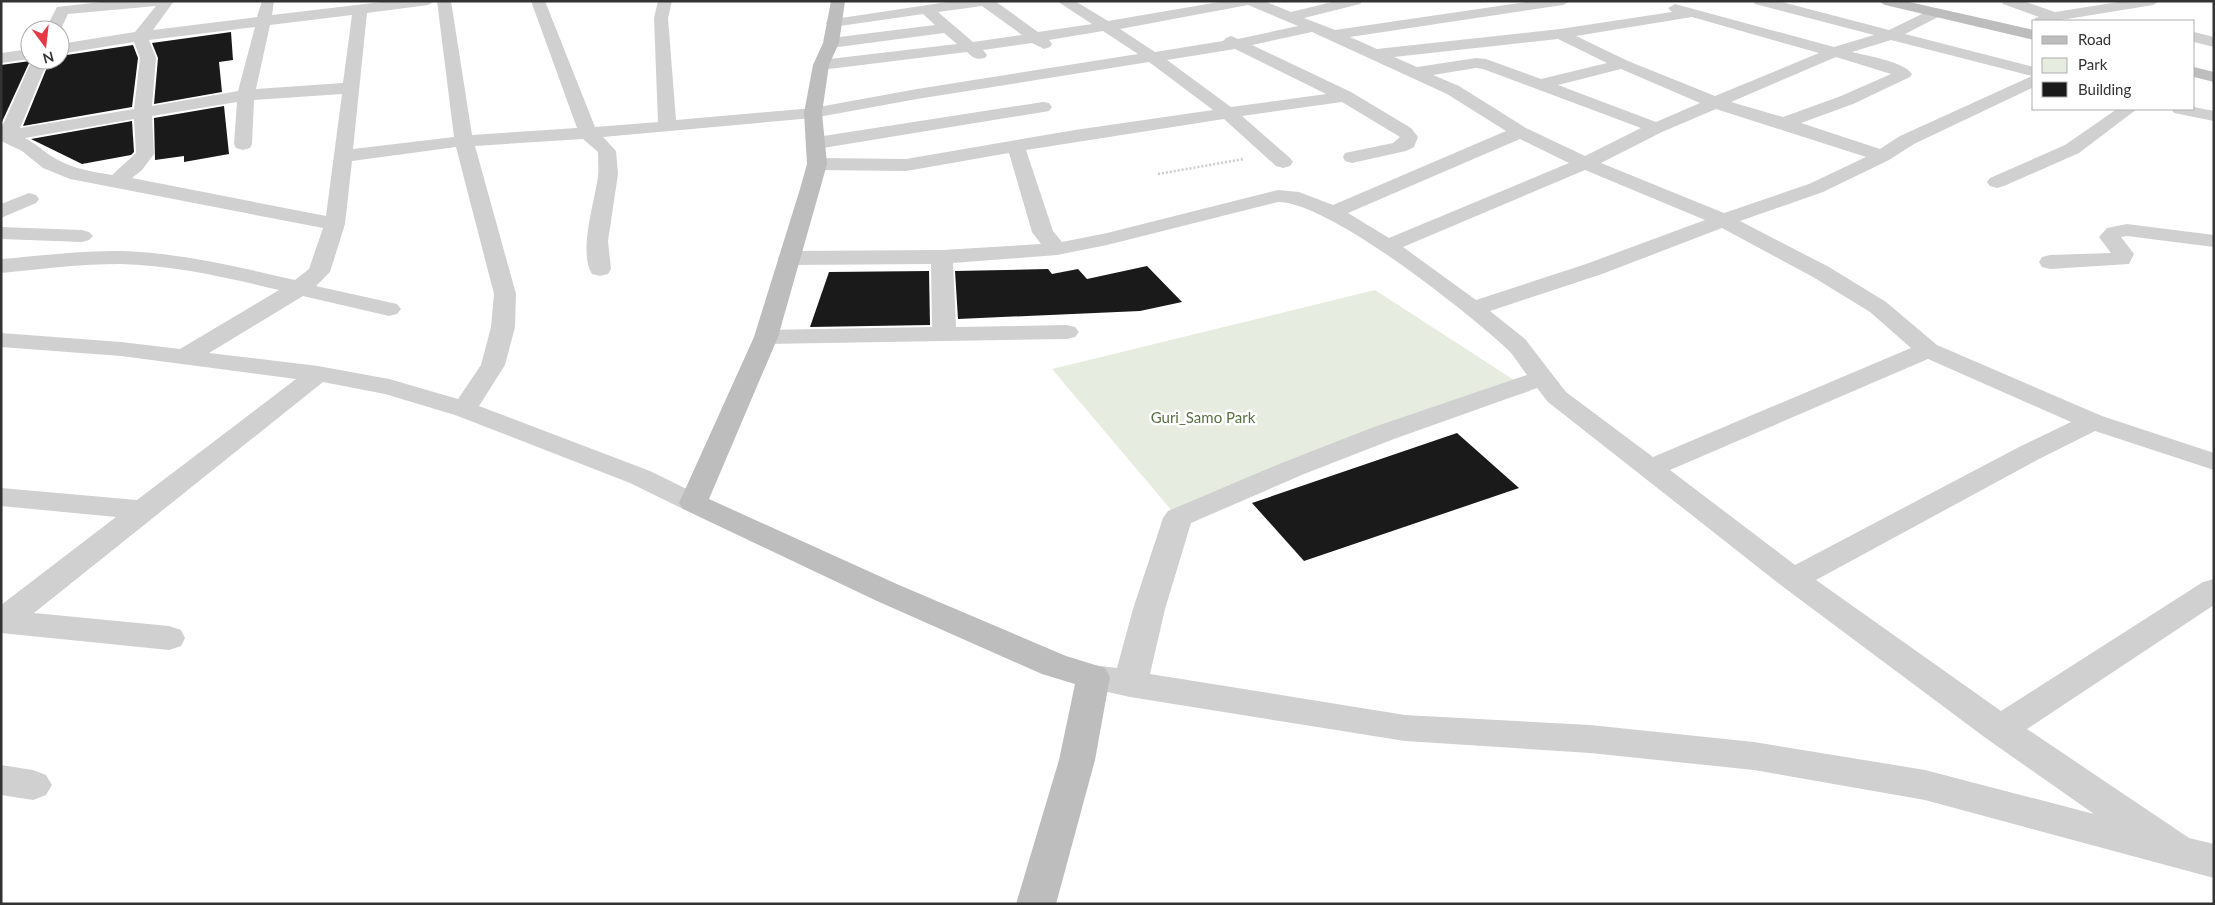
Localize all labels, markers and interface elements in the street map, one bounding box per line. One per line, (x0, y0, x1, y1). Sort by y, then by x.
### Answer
north arrow (20, 20, 70, 70)
legend (2032, 20, 2195, 110)
text: Road (2078, 30, 2111, 48)
text: N (41, 48, 56, 68)
text: Park (2078, 55, 2108, 73)
text: Building (2078, 80, 2131, 98)
park label: Guri_Samo Park (1151, 408, 1256, 426)

